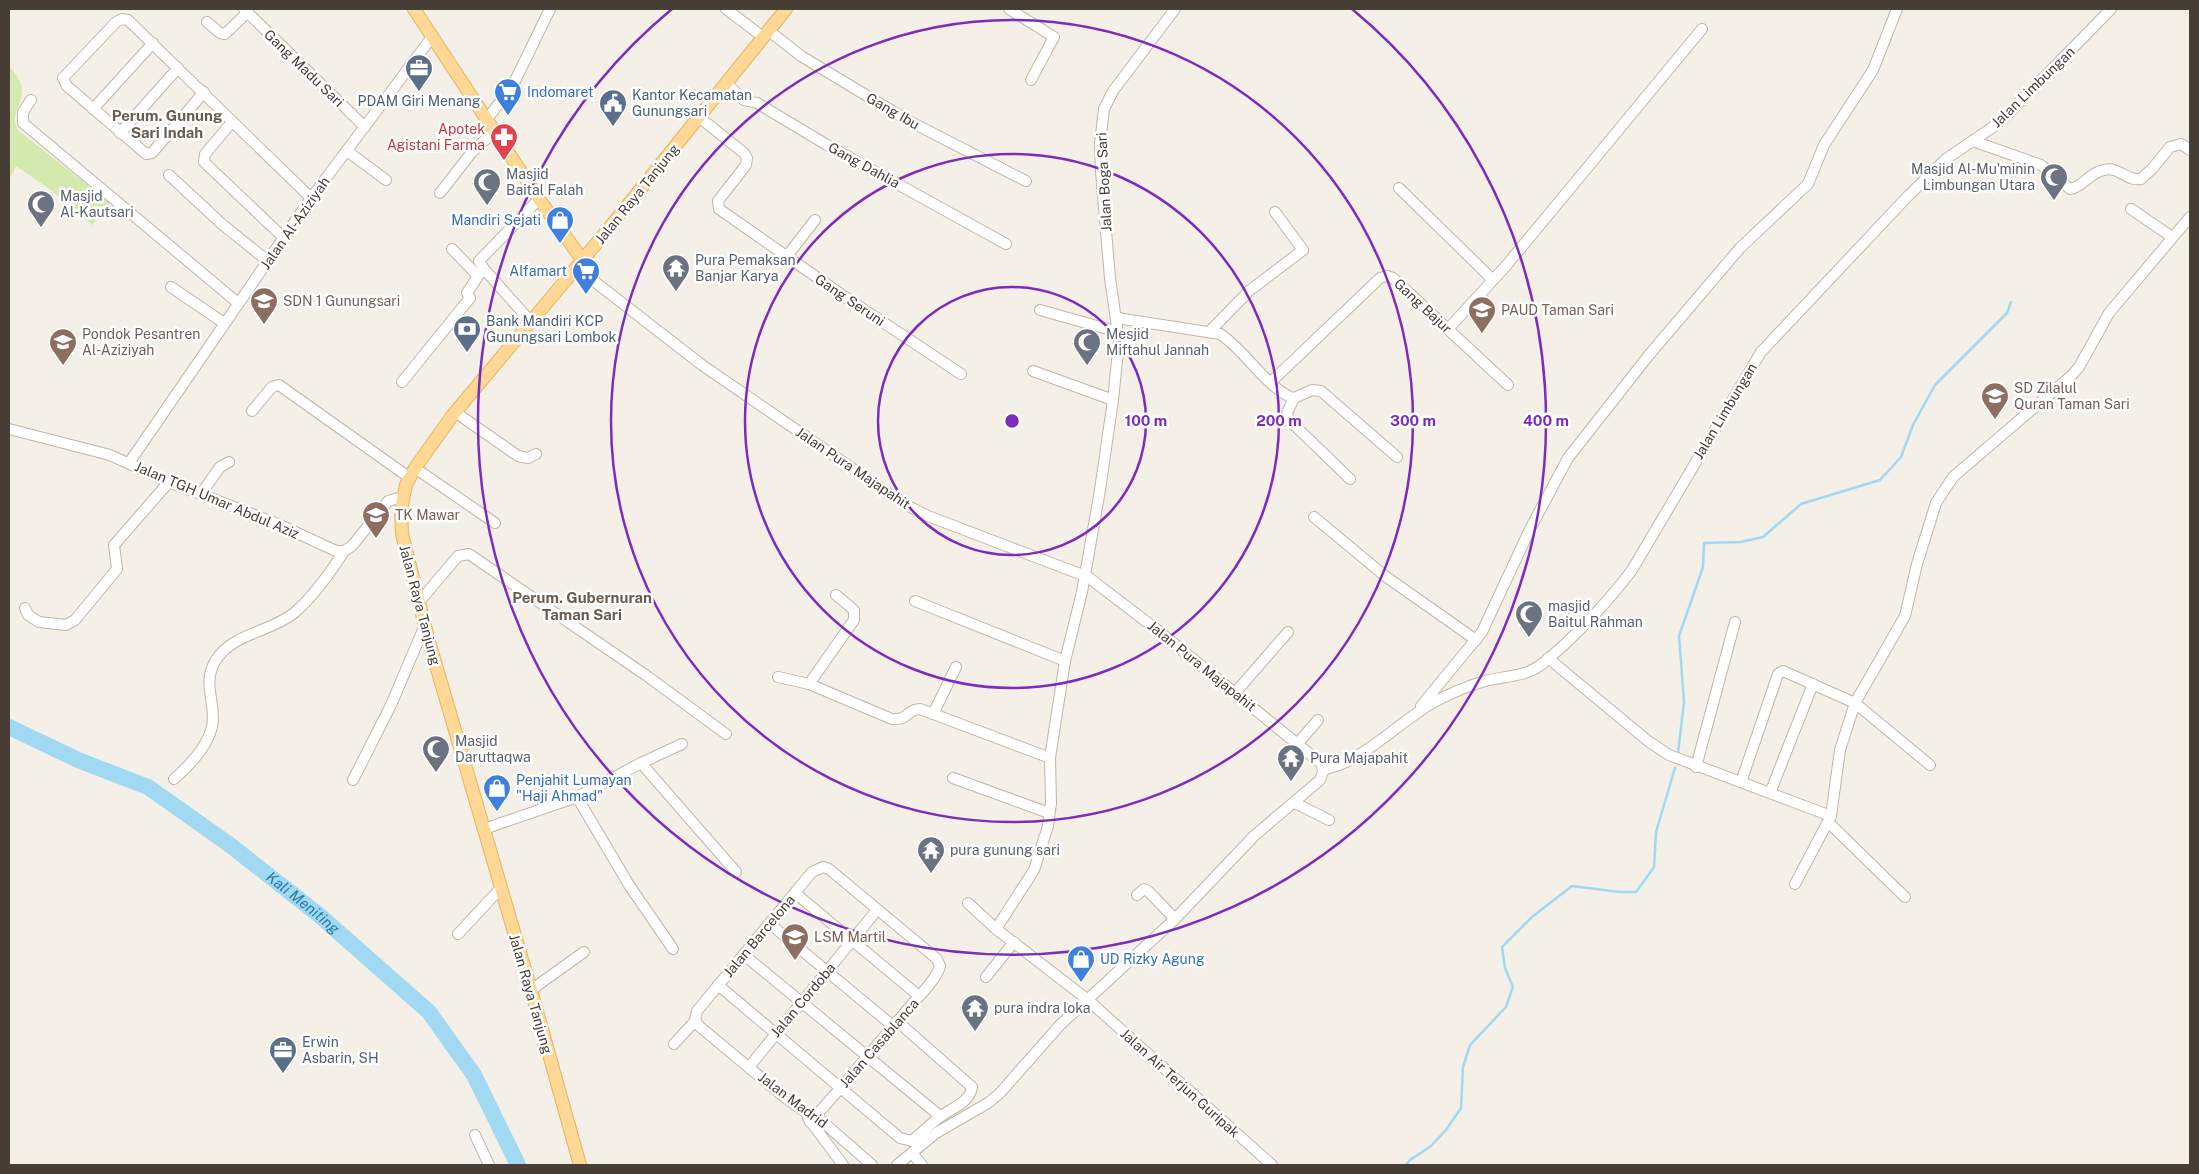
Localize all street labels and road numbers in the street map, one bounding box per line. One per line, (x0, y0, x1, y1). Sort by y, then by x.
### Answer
street label: Gang Madu Sari (261, 26, 347, 110)
street label: Jalan Limbungan (1988, 43, 2078, 131)
street label: Gang Ibu (864, 89, 922, 133)
street label: Jalan Boga Sari (1093, 132, 1115, 232)
street label: Gang Dahlia (826, 139, 902, 191)
street label: Jalan Raya Tanjung (592, 141, 682, 247)
street label: Jalan Al-Aziziyah (257, 174, 333, 272)
street label: Gang Seruni (812, 271, 888, 329)
street label: Gang Bajur (1391, 275, 1455, 337)
street label: Jalan Limbungan (1690, 360, 1760, 462)
street label: Jalan Pura Majapahit (793, 424, 913, 512)
street label: Jalan TGH Umar Abdul Aziz (132, 458, 302, 542)
street label: Jalan Raya Tanjung (396, 543, 444, 667)
street label: Jalan Pura Majapahit (1145, 617, 1259, 715)
street label: Jalan Barcelona (720, 892, 798, 980)
street label: Jalan Raya Tanjung (506, 932, 556, 1056)
street label: Jalan Cordoba (767, 960, 839, 1040)
street label: Jalan Casablanca (836, 995, 922, 1091)
street label: Jalan Air Terjun Guripak (1117, 1025, 1243, 1141)
street label: Jalan Madrid (755, 1069, 831, 1131)

